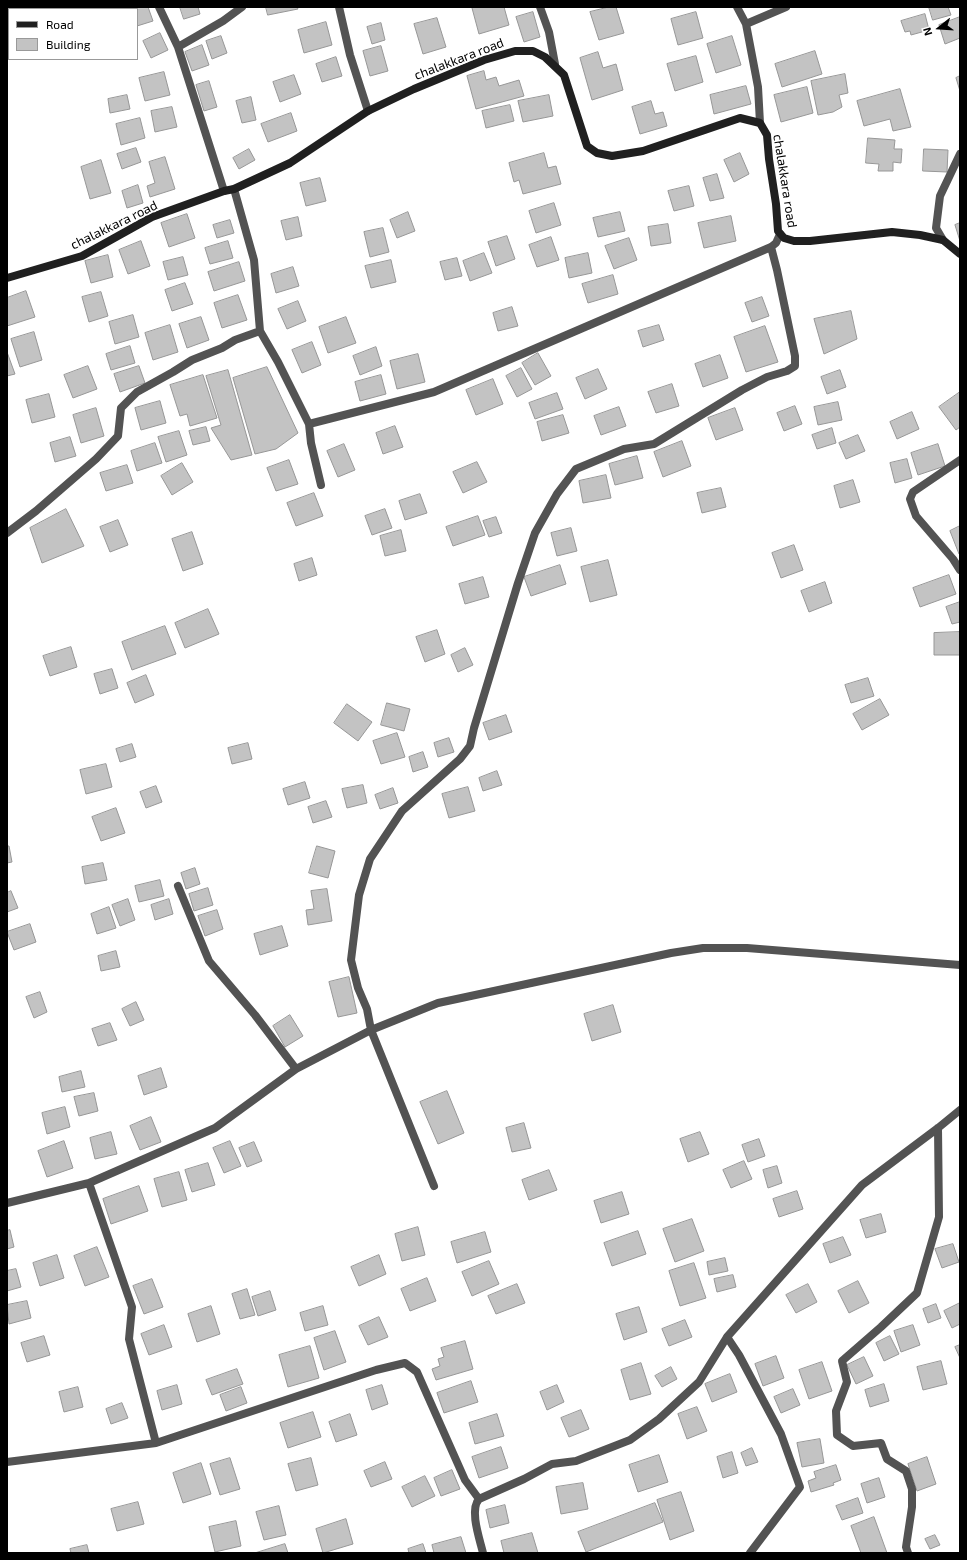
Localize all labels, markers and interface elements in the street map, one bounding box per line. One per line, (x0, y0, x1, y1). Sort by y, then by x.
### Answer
legend (8, 8, 138, 60)
north arrow (919, 8, 959, 48)
text: Road (46, 17, 74, 31)
text: N (920, 26, 934, 37)
street label: chalakkara road (412, 35, 506, 83)
text: Building (46, 37, 90, 51)
street label: chalakkara road (770, 133, 800, 229)
street label: chalakkara road (68, 197, 160, 253)

